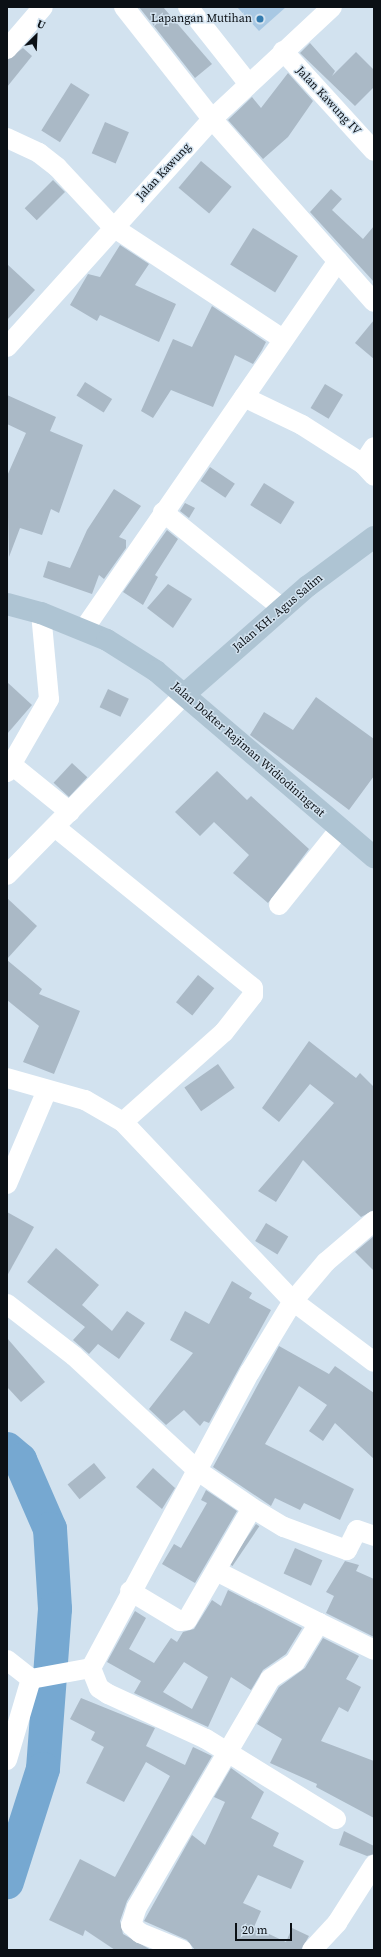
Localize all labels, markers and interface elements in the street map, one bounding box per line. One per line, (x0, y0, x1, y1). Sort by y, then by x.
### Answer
place label: Lapangan Mutihan (151, 12, 252, 26)
marker: Lapangan Mutihan (255, 14, 265, 24)
north arrow (16, 16, 56, 56)
text: U (34, 16, 48, 33)
street label: Jalan Kawung IV (293, 64, 363, 138)
street label: Jalan Kawung (134, 140, 194, 204)
street label: Jalan KH. Agus Salim (230, 571, 326, 655)
street label: Jalan Dokter Rajiman Widiodiningrat (168, 679, 328, 821)
scale bar (237, 1915, 294, 1941)
text: 20 m (242, 1922, 268, 1938)

